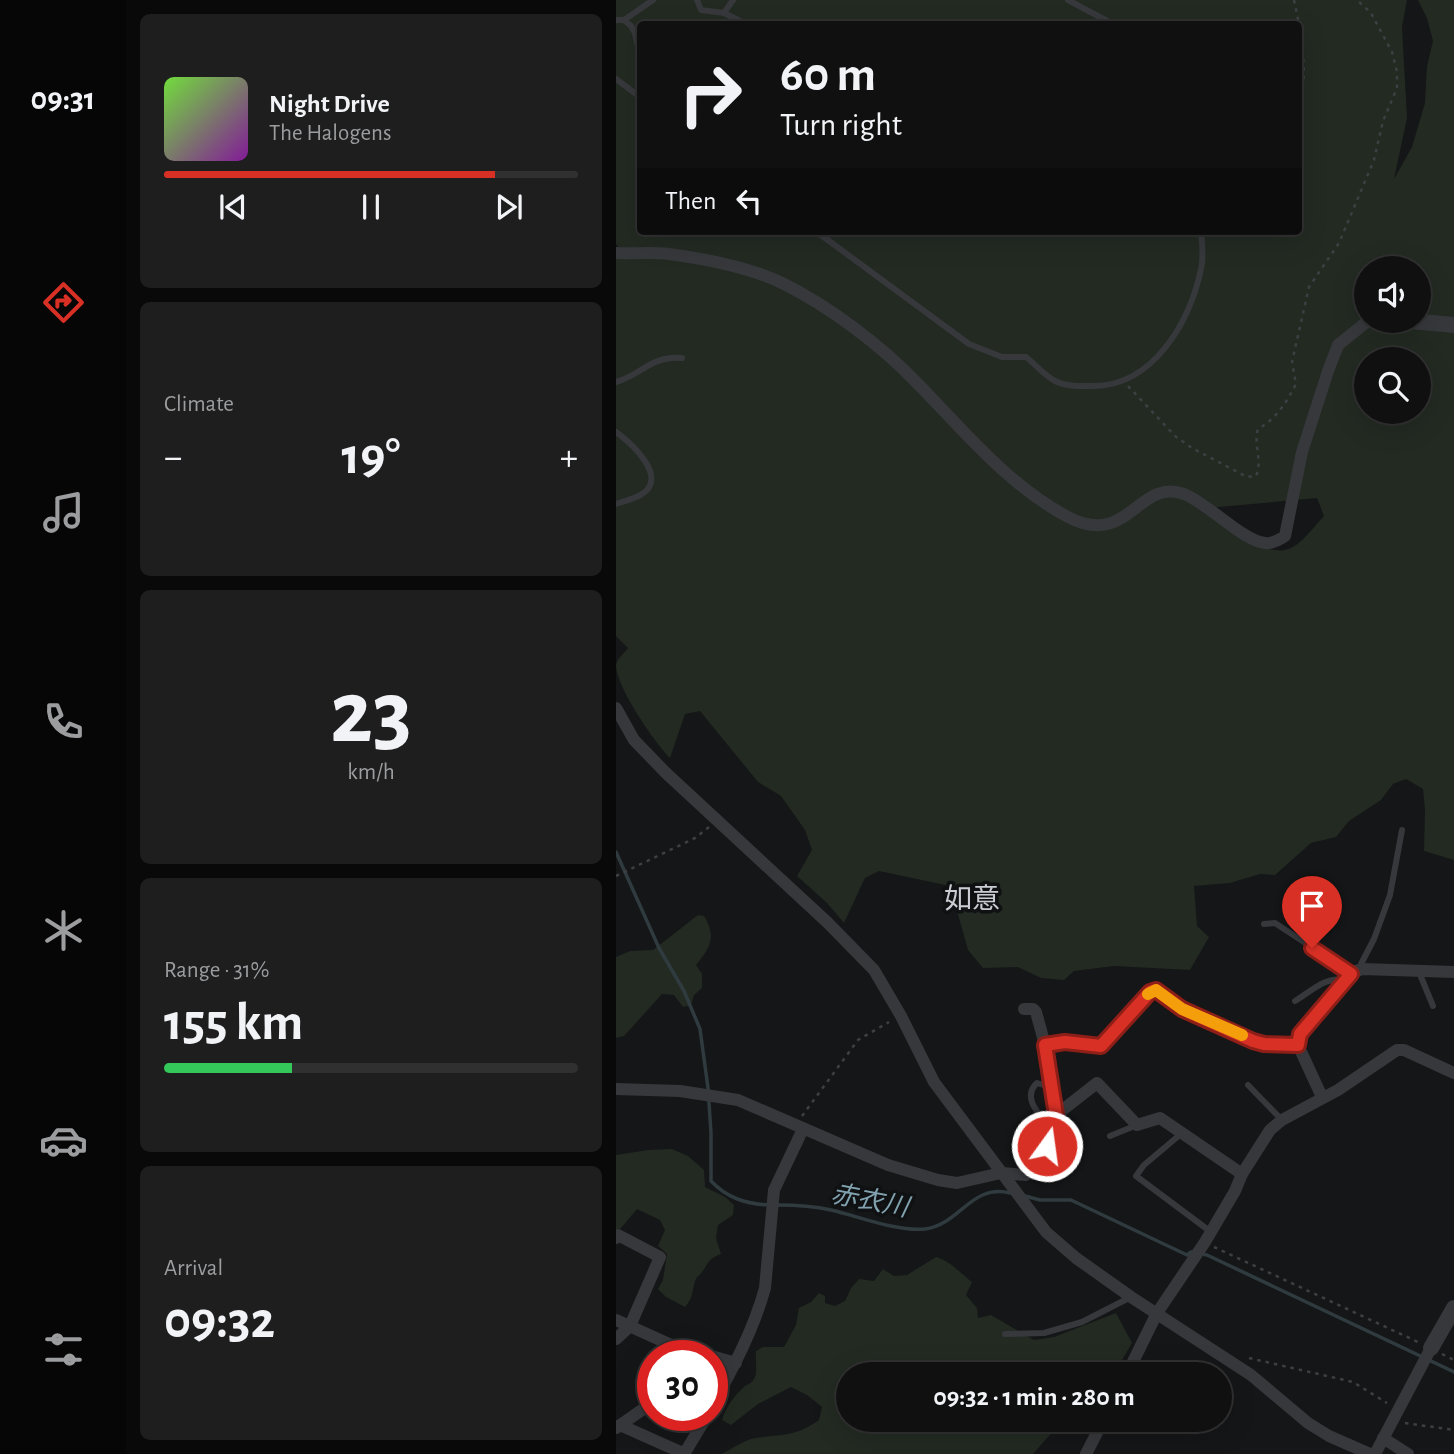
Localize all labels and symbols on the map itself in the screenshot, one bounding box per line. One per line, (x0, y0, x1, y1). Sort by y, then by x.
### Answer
pin (1282, 876, 1342, 948)
district label: 如意 (944, 884, 1000, 914)
position arrow (1010, 1109, 1084, 1183)
water label: 赤衣川 (829, 1180, 914, 1222)
speed limit sign: 30 (637, 1340, 728, 1431)

